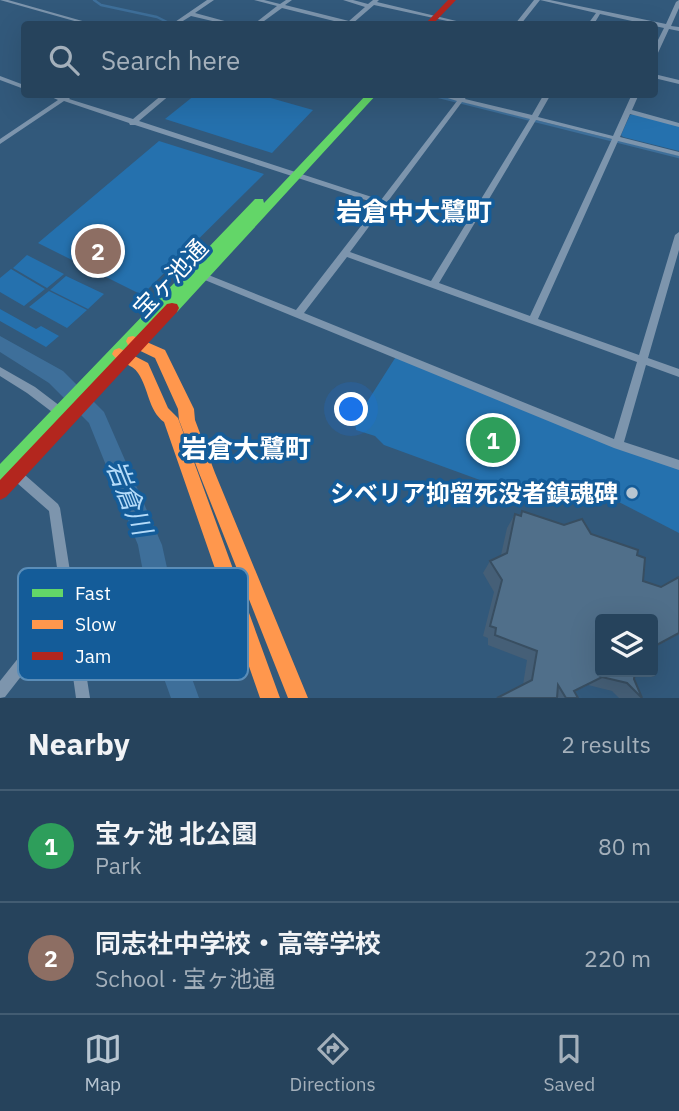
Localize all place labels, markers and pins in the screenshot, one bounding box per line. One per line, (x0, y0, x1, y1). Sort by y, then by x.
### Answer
pin: 2 (75, 225, 121, 277)
pin: 1 (470, 414, 516, 466)
place label: シベリア抑留死没者鎮魂碑 (330, 477, 618, 509)
marker: シベリア抑留死没者鎮魂碑 (624, 485, 640, 501)

